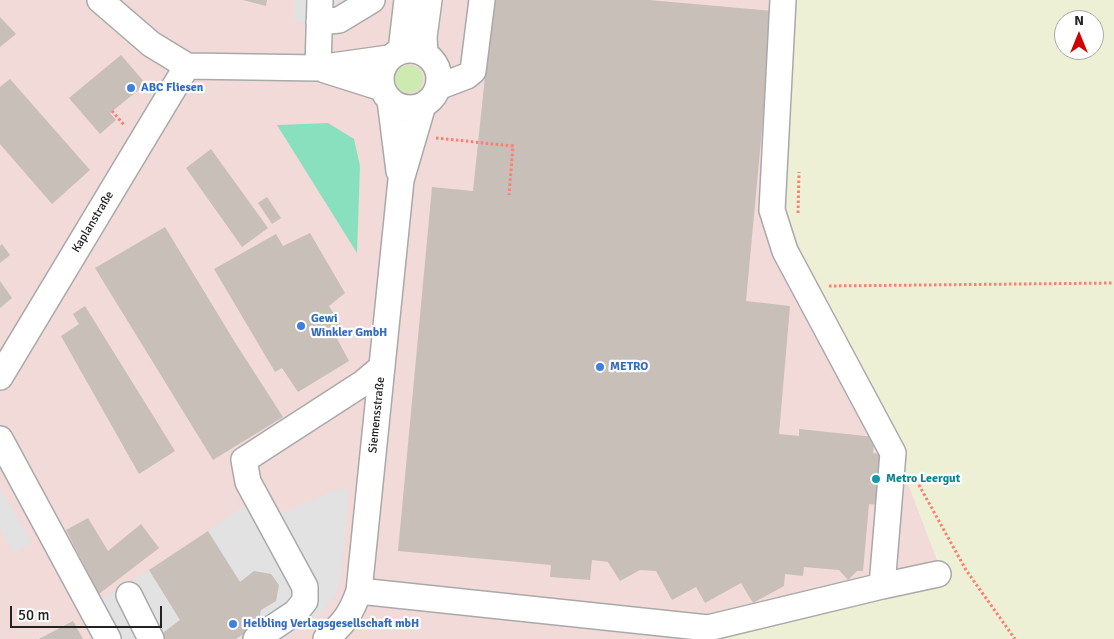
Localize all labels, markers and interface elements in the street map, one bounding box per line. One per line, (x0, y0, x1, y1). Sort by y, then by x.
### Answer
north arrow (1054, 10, 1104, 60)
text: N (1074, 12, 1084, 29)
place label: ABC Fliesen (141, 81, 203, 95)
marker: ABC Fliesen (125, 82, 137, 94)
street label: Kaplanstraße (69, 189, 117, 255)
place label: Gewi Winkler GmbH (311, 312, 387, 340)
marker: Gewi Winkler GmbH (295, 320, 307, 332)
place label: METRO (610, 360, 648, 374)
marker: METRO (594, 361, 606, 373)
street label: Siemensstraße (366, 376, 388, 454)
place label: Metro Leergut (886, 472, 960, 486)
marker: Metro Leergut (870, 473, 882, 485)
scale bar (12, 596, 165, 628)
text: 50 m (18, 606, 49, 624)
place label: Helbling Verlagsgesellschaft mbH (243, 617, 419, 631)
marker: Helbling Verlagsgesellschaft mbH (227, 618, 239, 630)

